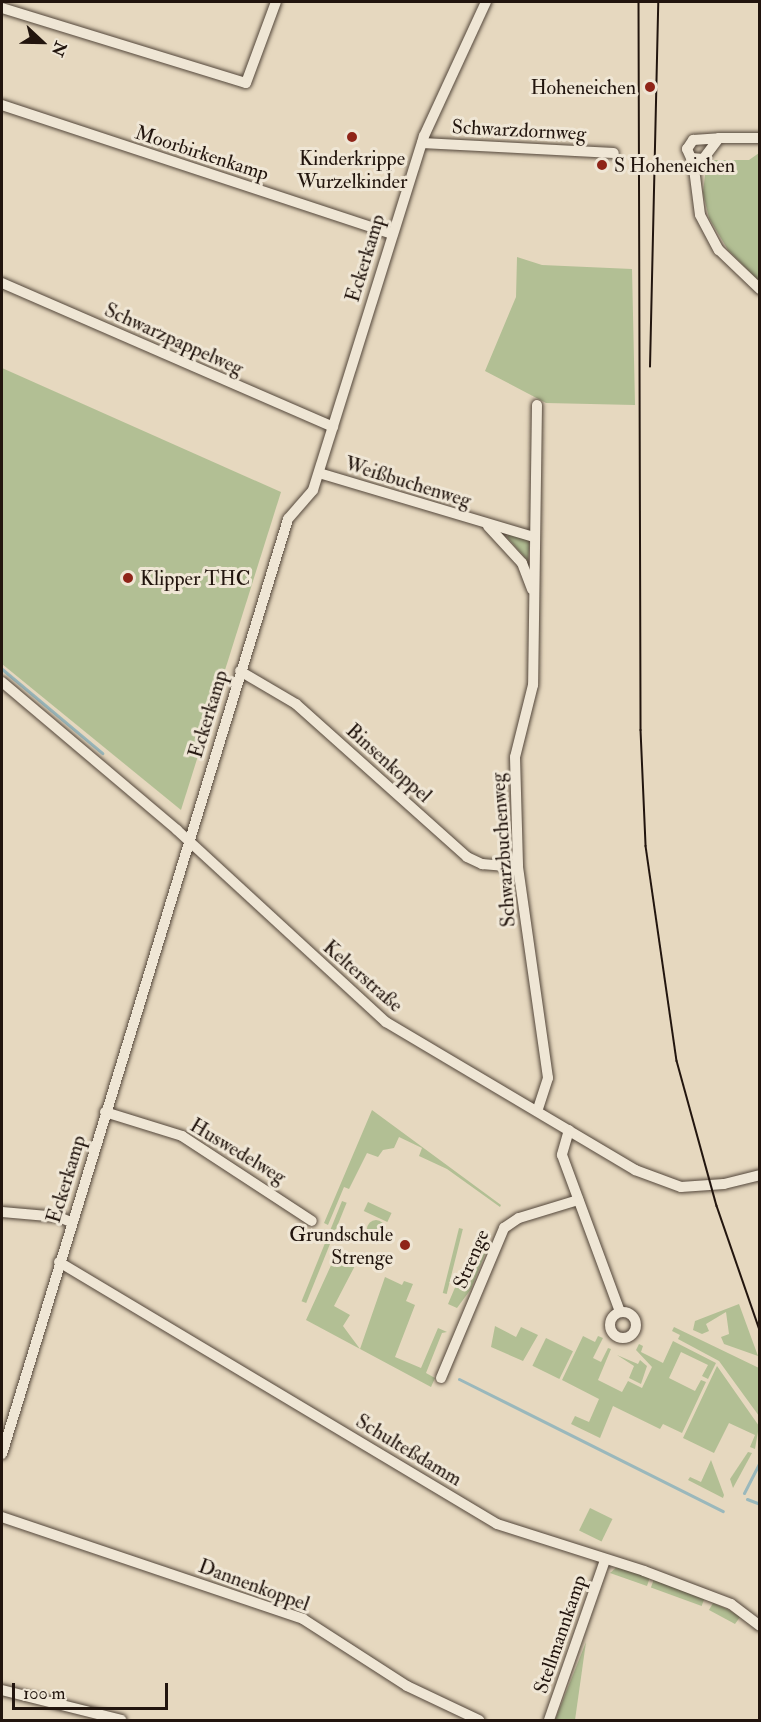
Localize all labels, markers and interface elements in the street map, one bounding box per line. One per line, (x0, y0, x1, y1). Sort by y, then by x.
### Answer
north arrow (12, 12, 72, 72)
text: N (47, 38, 71, 59)
place label: Hoheneichen (530, 75, 636, 99)
marker: Hoheneichen (641, 78, 659, 96)
street label: Schwarzdornweg (451, 114, 587, 146)
street label: Moorbirkenkamp (132, 120, 272, 186)
marker: Kinderkrippe Wurzelkinder (345, 130, 359, 144)
place label: Kinderkrippe Wurzelkinder (297, 146, 407, 193)
place label: S Hoheneichen (614, 153, 735, 177)
marker: S Hoheneichen (595, 158, 609, 172)
street label: Eckerkamp (340, 211, 390, 305)
street label: Schwarzpappelweg (101, 298, 247, 380)
street label: Weißbuchenweg (342, 451, 474, 513)
place label: Klipper THC (140, 566, 250, 590)
marker: Klipper THC (121, 571, 135, 585)
street label: Eckerkamp (183, 667, 233, 761)
street label: Binsenkoppel (341, 718, 437, 808)
street label: Schwarzbuchenweg (486, 772, 520, 928)
street label: Kelterstraße (318, 935, 408, 1017)
street label: Huswedelweg (186, 1113, 290, 1189)
street label: Eckerkamp (41, 1132, 91, 1226)
place label: Grundschule Strenge (289, 1222, 393, 1269)
street label: Strenge (448, 1226, 494, 1292)
marker: Grundschule Strenge (398, 1238, 412, 1252)
street label: Schulteßdamm (352, 1409, 466, 1491)
street label: Dannenkoppel (195, 1554, 313, 1616)
street label: Stellmannkamp (529, 1572, 591, 1696)
scale bar (15, 1671, 171, 1709)
text: 100 m (23, 1682, 66, 1705)

